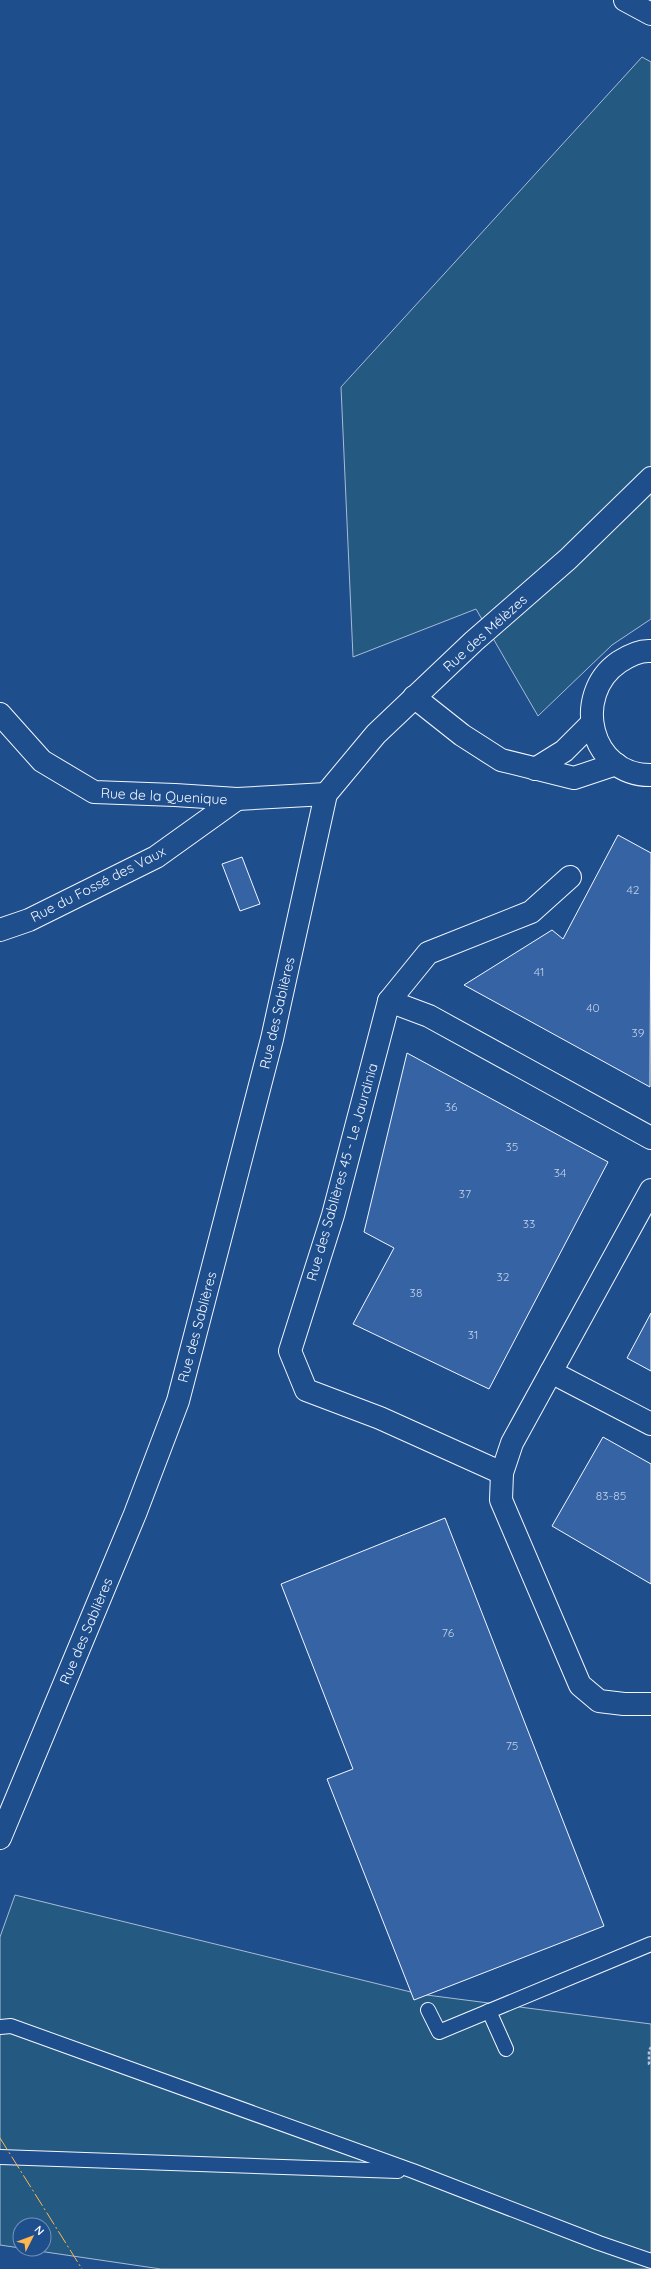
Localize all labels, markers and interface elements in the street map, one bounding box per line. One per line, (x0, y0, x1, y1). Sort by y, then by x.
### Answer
street label: Rue des Mélèzes (439, 590, 531, 676)
street label: Rue de la Quenique (100, 784, 228, 808)
street label: Rue du Fossé des Vaux (27, 842, 169, 926)
house number: 42 (627, 882, 640, 897)
street label: Rue des Sablières (255, 955, 299, 1071)
house number: 41 (534, 964, 544, 979)
house number: 40 (586, 1000, 600, 1015)
house number: 39 (632, 1025, 645, 1040)
street label: Rue des Sablières 45 - Le Jaurdinia (302, 1061, 382, 1283)
house number: 36 (445, 1099, 458, 1114)
house number: 35 (506, 1139, 518, 1154)
house number: 34 (554, 1165, 566, 1180)
house number: 37 (459, 1186, 471, 1201)
house number: 33 (523, 1216, 535, 1231)
street label: Rue des Sablières (174, 1269, 220, 1385)
house number: 32 (497, 1269, 510, 1284)
house number: 38 (410, 1285, 422, 1300)
house number: 31 (468, 1327, 478, 1342)
house number: 83-85 (596, 1488, 626, 1503)
street label: Rue des Sablières (55, 1575, 117, 1687)
house number: 76 (442, 1625, 455, 1640)
house number: 75 (506, 1738, 518, 1753)
north arrow (12, 2217, 52, 2257)
text: N (32, 2223, 47, 2238)

